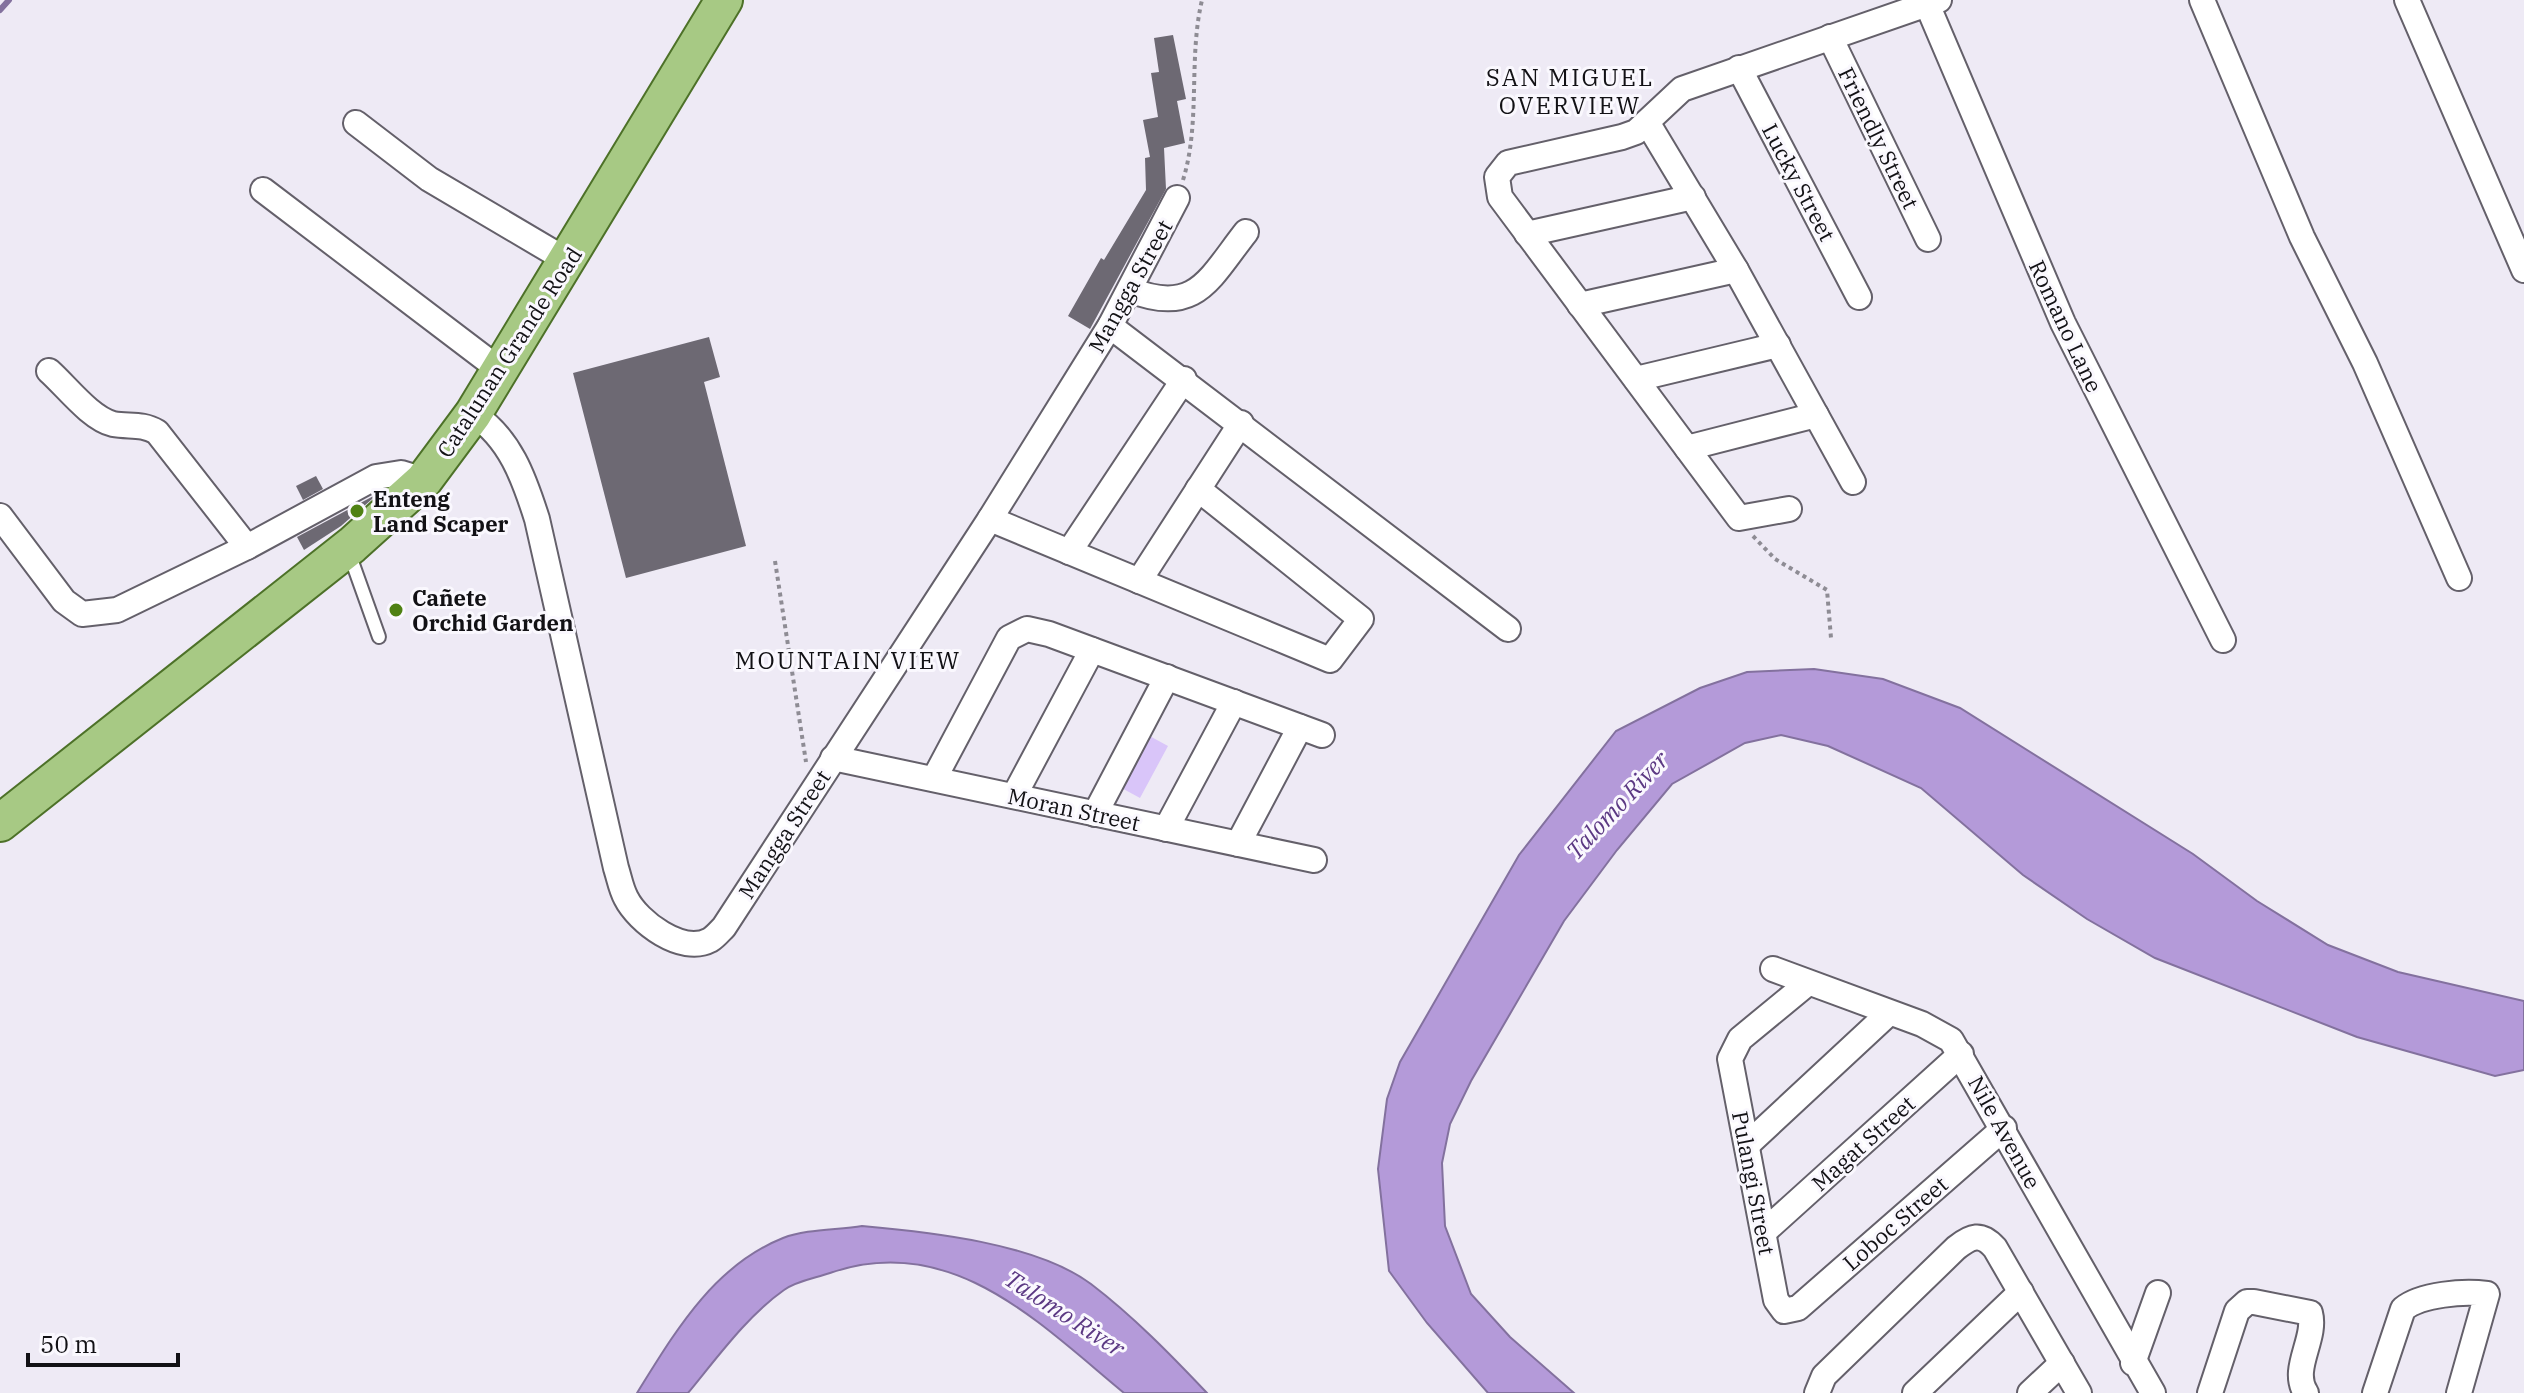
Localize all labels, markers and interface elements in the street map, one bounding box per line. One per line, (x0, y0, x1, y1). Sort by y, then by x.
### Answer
district label: SAN MIGUEL OVERVIEW (1486, 61, 1654, 121)
street label: Friendly Street (1832, 62, 1926, 214)
street label: Lucky Street (1756, 118, 1842, 246)
street label: Mangga Street (1081, 214, 1179, 358)
street label: Catalunan Grande Road (430, 241, 588, 463)
street label: Romano Lane (2023, 255, 2109, 397)
place label: Enteng Land Scaper (373, 484, 509, 538)
marker: Enteng Land Scaper (348, 502, 366, 520)
place label: Cañete Orchid Garden (412, 583, 574, 637)
marker: Cañete Orchid Garden (387, 601, 405, 619)
district label: MOUNTAIN VIEW (735, 644, 961, 676)
water label: Talomo River (1559, 743, 1676, 866)
street label: Mangga Street (732, 764, 837, 904)
street label: Moran Street (1005, 781, 1143, 837)
street label: Nile Avenue (1962, 1070, 2048, 1194)
street label: Magat Street (1805, 1089, 1921, 1197)
street label: Pulangi Street (1726, 1109, 1782, 1258)
street label: Loboc Street (1837, 1169, 1954, 1277)
water label: Talomo River (999, 1262, 1132, 1364)
scale bar (28, 1317, 178, 1367)
text: 50 m (40, 1328, 97, 1360)

